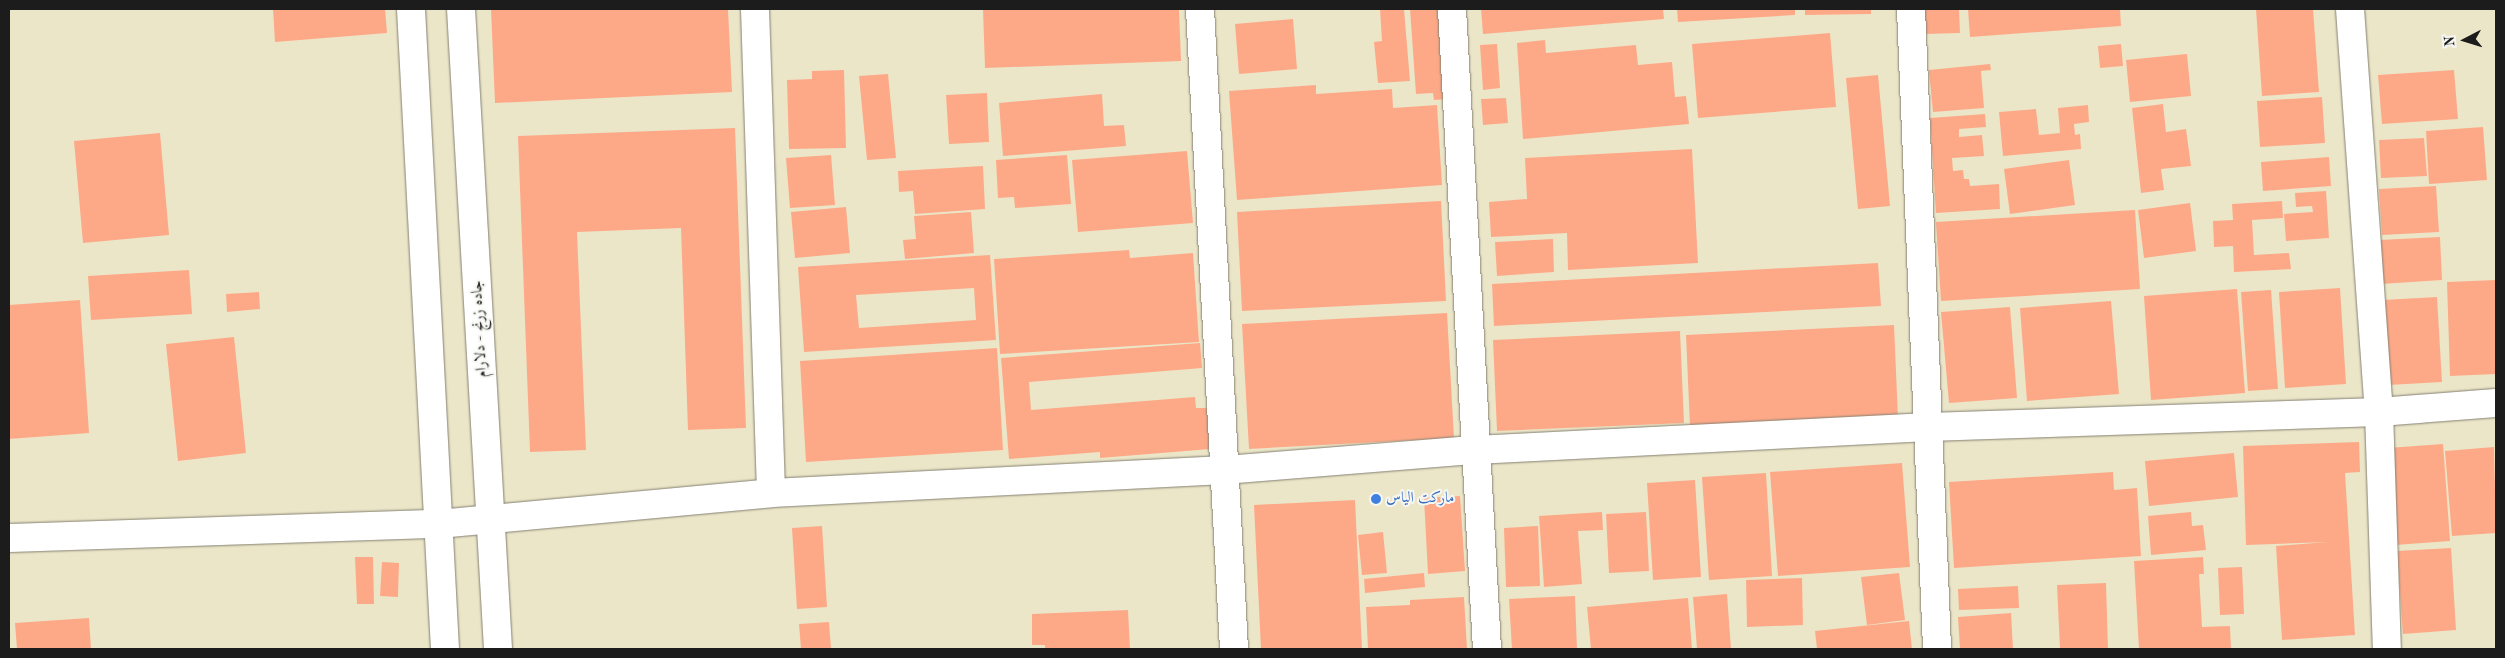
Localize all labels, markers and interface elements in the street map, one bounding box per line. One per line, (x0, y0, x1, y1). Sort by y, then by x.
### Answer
north arrow (2440, 15, 2490, 65)
text: N (2443, 35, 2457, 47)
street label: جاده زرنج - دلارام (468, 280, 492, 378)
place label: مارکت الیاس (1386, 490, 1454, 508)
marker: مارکت الیاس (1370, 493, 1382, 505)

